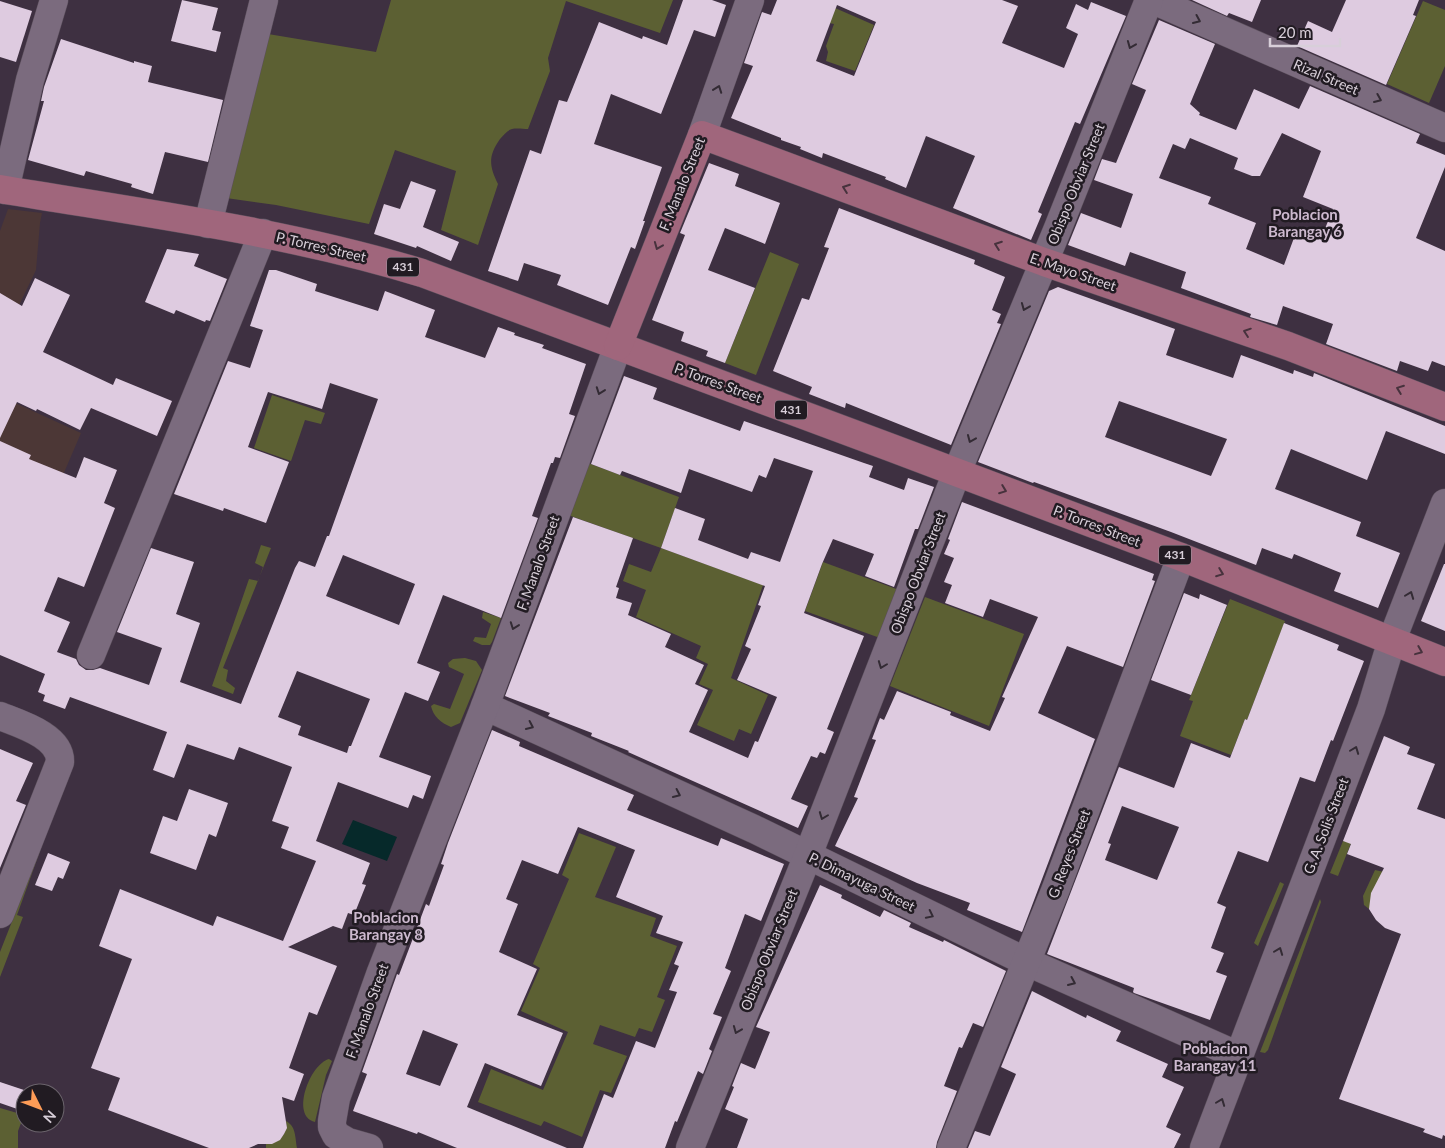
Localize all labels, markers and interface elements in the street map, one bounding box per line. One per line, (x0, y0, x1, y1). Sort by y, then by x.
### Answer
one-way arrow (1192, 14, 1201, 25)
scale bar (1270, 15, 1340, 47)
text: 20 m (1278, 23, 1312, 41)
one-way arrow (1127, 40, 1137, 49)
street label: Rizal Street (1291, 55, 1361, 98)
one-way arrow (712, 86, 722, 94)
one-way arrow (1373, 93, 1382, 104)
street label: Obispo Obviar Street (1043, 121, 1108, 247)
street label: F. Manalo Street (655, 134, 708, 233)
one-way arrow (842, 184, 851, 194)
district label: Poblacion Barangay 6 (1268, 205, 1342, 240)
street label: P. Torres Street (274, 228, 368, 265)
one-way arrow (654, 241, 664, 250)
one-way arrow (995, 241, 1003, 251)
street label: E. Mayo Street (1028, 249, 1118, 294)
road number: 431 (387, 258, 419, 276)
one-way arrow (1021, 302, 1032, 311)
one-way arrow (1244, 328, 1252, 338)
street label: P. Torres Street (672, 359, 764, 406)
one-way arrow (1396, 385, 1404, 395)
one-way arrow (596, 387, 606, 395)
road number: 431 (775, 400, 807, 420)
one-way arrow (967, 434, 977, 442)
one-way arrow (998, 484, 1006, 494)
street label: P. Torres Street (1051, 501, 1143, 550)
street label: Obispo Obviar Street (886, 509, 949, 636)
street label: F. Manalo Street (512, 513, 563, 613)
road number: 431 (1159, 546, 1191, 564)
one-way arrow (1215, 566, 1224, 577)
one-way arrow (1404, 591, 1414, 600)
one-way arrow (510, 621, 520, 630)
one-way arrow (1414, 645, 1423, 656)
one-way arrow (878, 660, 888, 668)
one-way arrow (525, 719, 534, 730)
one-way arrow (1349, 746, 1360, 755)
street label: G. A. Solis Street (1299, 775, 1352, 876)
one-way arrow (672, 788, 681, 798)
street label: G. Reyes Street (1044, 807, 1093, 901)
one-way arrow (819, 811, 829, 820)
street label: P. Dimayuga Street (806, 849, 918, 915)
street label: Obispo Obviar Street (736, 887, 801, 1013)
district label: Poblacion Barangay 8 (349, 908, 423, 943)
one-way arrow (925, 909, 934, 919)
one-way arrow (1273, 947, 1283, 955)
street label: F. Manalo Street (341, 961, 392, 1061)
one-way arrow (1067, 975, 1076, 986)
one-way arrow (733, 1026, 743, 1034)
district label: Poblacion Barangay 11 (1174, 1039, 1256, 1074)
north arrow (15, 1083, 65, 1133)
one-way arrow (1215, 1099, 1225, 1107)
text: N (40, 1107, 60, 1127)

